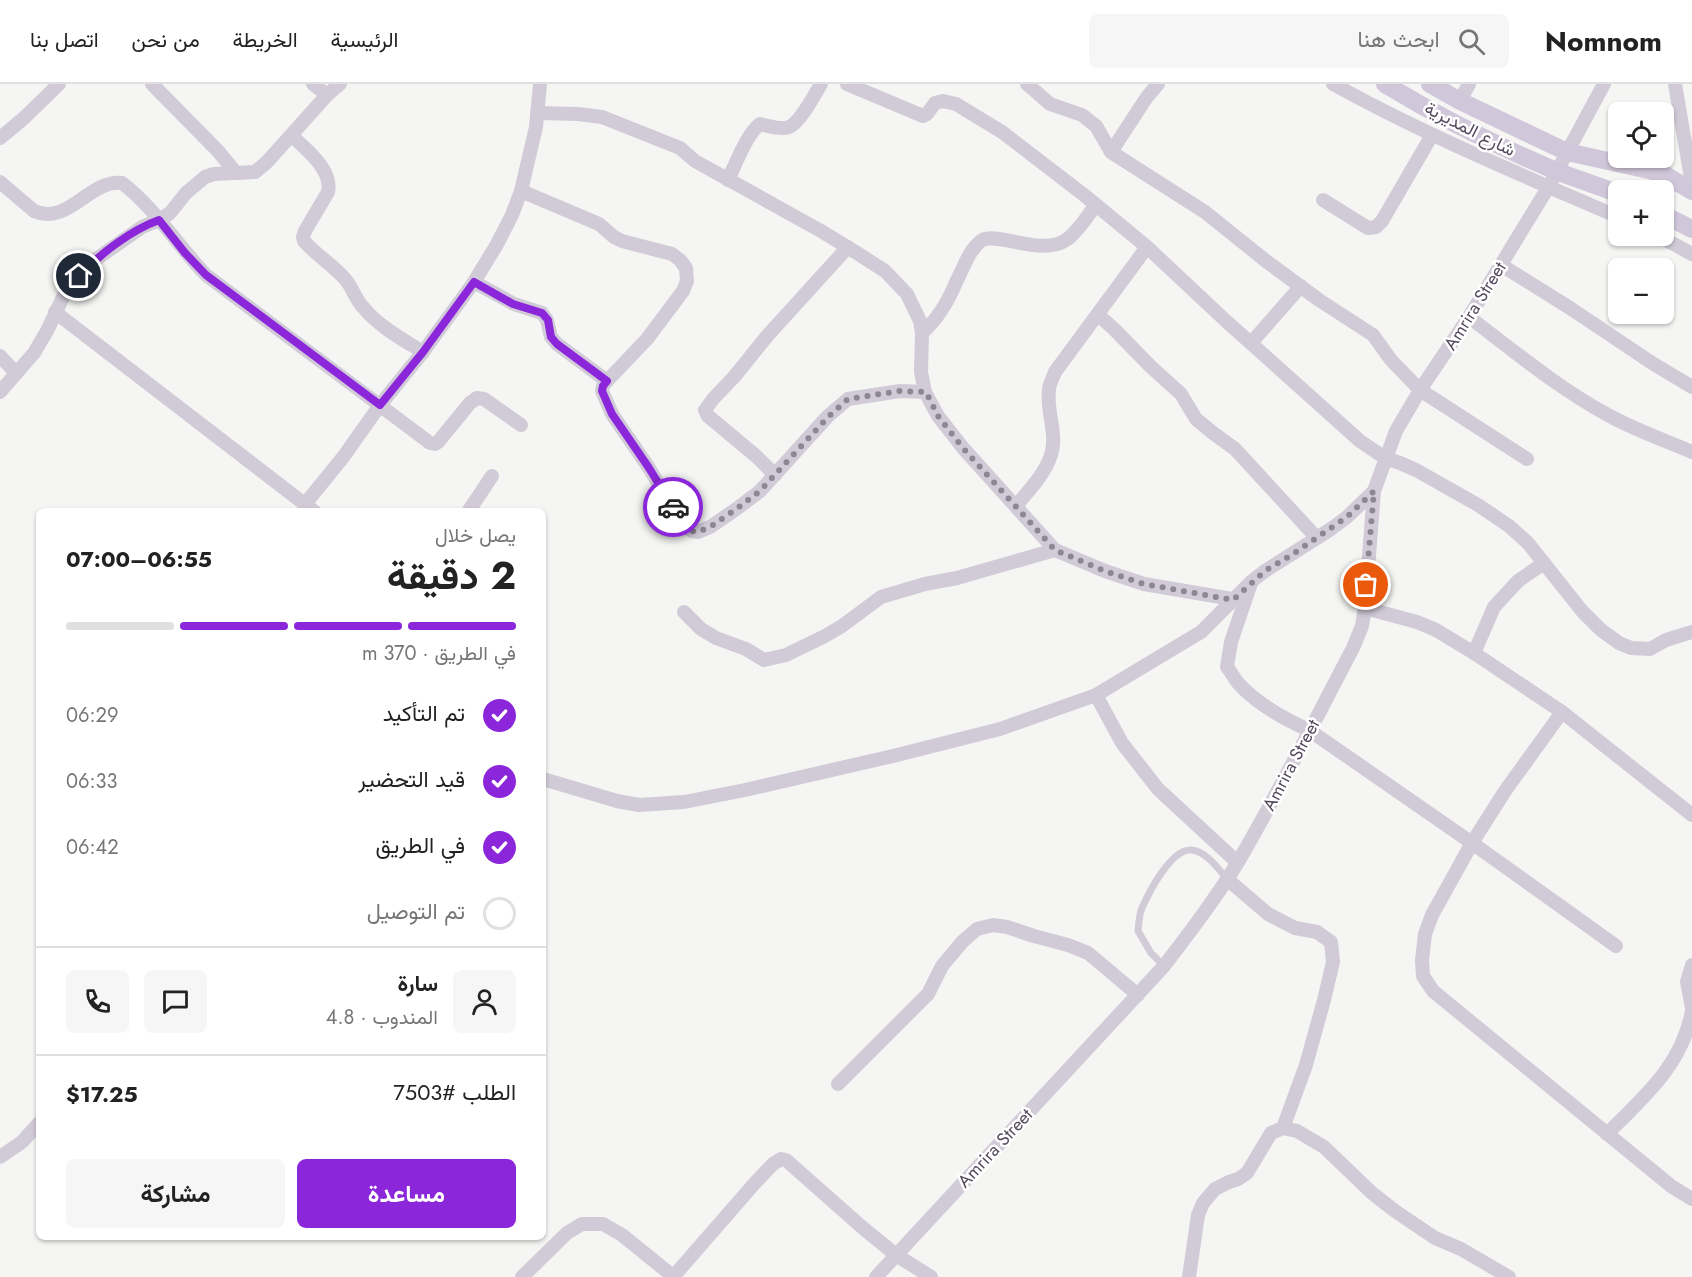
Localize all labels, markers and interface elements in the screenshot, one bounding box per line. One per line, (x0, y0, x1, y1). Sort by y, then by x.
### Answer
search box (1089, 14, 1509, 68)
text: Nomnom (1545, 21, 1662, 62)
text: ابحث هنا (1358, 23, 1440, 55)
text: اتصل بنا (30, 25, 99, 55)
text: من نحن (132, 25, 200, 55)
text: الخريطة (233, 25, 298, 55)
text: الرئيسية (331, 25, 398, 55)
icon: search (1455, 25, 1488, 58)
street label: شارع المديرية (1420, 95, 1520, 163)
map controls (1608, 102, 1674, 324)
button: locate (1608, 102, 1674, 168)
button: + (1608, 180, 1674, 246)
pin (53, 250, 104, 301)
street label: Amrira Street (1437, 256, 1513, 355)
button: − (1608, 258, 1674, 324)
icon: home (62, 259, 95, 292)
courier (643, 477, 703, 537)
icon: car (657, 491, 690, 524)
text: يصل خلال (435, 521, 516, 550)
text: 06:55–07:00 (66, 543, 212, 575)
text: 2 دقيقة (387, 547, 516, 604)
pin (1340, 559, 1391, 610)
icon: bag (1349, 568, 1382, 601)
text: في الطريق · 370 m (362, 639, 516, 668)
text: تم التأكيد (383, 697, 465, 729)
icon: check (483, 699, 516, 732)
text: 06:29 (66, 701, 118, 730)
street label: Amrira Street (1256, 714, 1326, 815)
text: قيد التحضير (358, 763, 465, 795)
icon: check (483, 765, 516, 798)
text: 06:33 (66, 767, 117, 796)
text: في الطريق (375, 829, 465, 861)
icon: check (483, 831, 516, 864)
text: 06:42 (66, 833, 119, 862)
text: تم التوصيل (367, 895, 465, 927)
text: سارة (397, 967, 438, 999)
button: phone (66, 970, 129, 1033)
button: chat (144, 970, 207, 1033)
button: person (453, 970, 516, 1033)
text: المندوب · 4.8 (326, 1003, 438, 1032)
text: الطلب #7503 (393, 1076, 516, 1108)
text: $17.25 (66, 1078, 138, 1110)
street label: Amrira Street (951, 1102, 1039, 1193)
button: مشاركة (66, 1159, 285, 1228)
button: مساعدة (297, 1159, 516, 1228)

